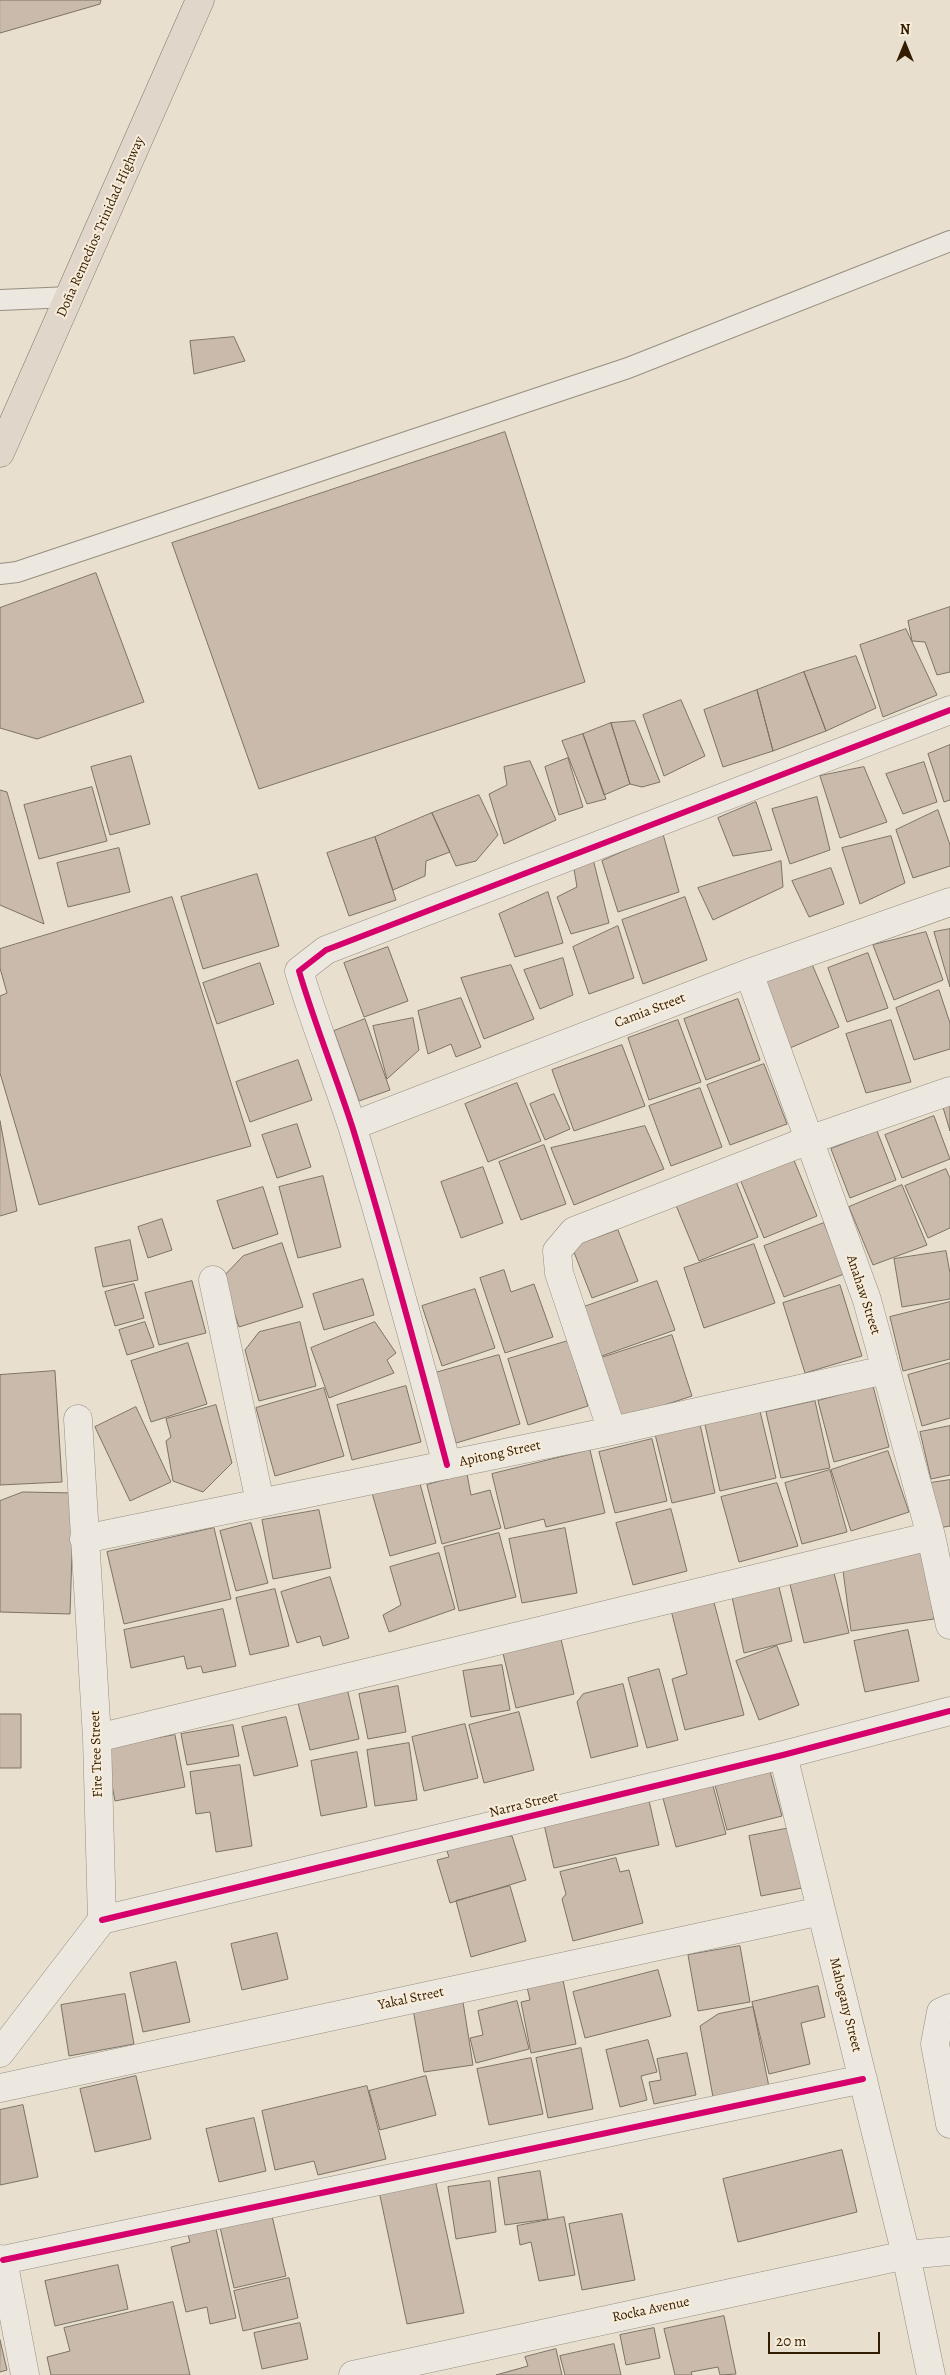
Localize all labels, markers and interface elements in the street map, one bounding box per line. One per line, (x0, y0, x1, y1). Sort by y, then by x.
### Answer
north arrow (880, 20, 930, 70)
text: N (900, 20, 910, 39)
street label: Doña Remedios Trinidad Highway (53, 134, 149, 320)
street label: Camia Street (612, 990, 688, 1032)
street label: Anahaw Street (842, 1253, 884, 1337)
street label: Apitong Street (458, 1437, 542, 1471)
street label: Fire Tree Street (87, 1710, 107, 1798)
street label: Narra Street (488, 1788, 560, 1822)
street label: Mahogany Street (825, 1956, 865, 2054)
street label: Yakal Street (376, 1984, 446, 2014)
street label: Rocka Avenue (611, 2294, 691, 2326)
scale bar (770, 2322, 882, 2354)
text: 20 m (776, 2331, 807, 2351)

